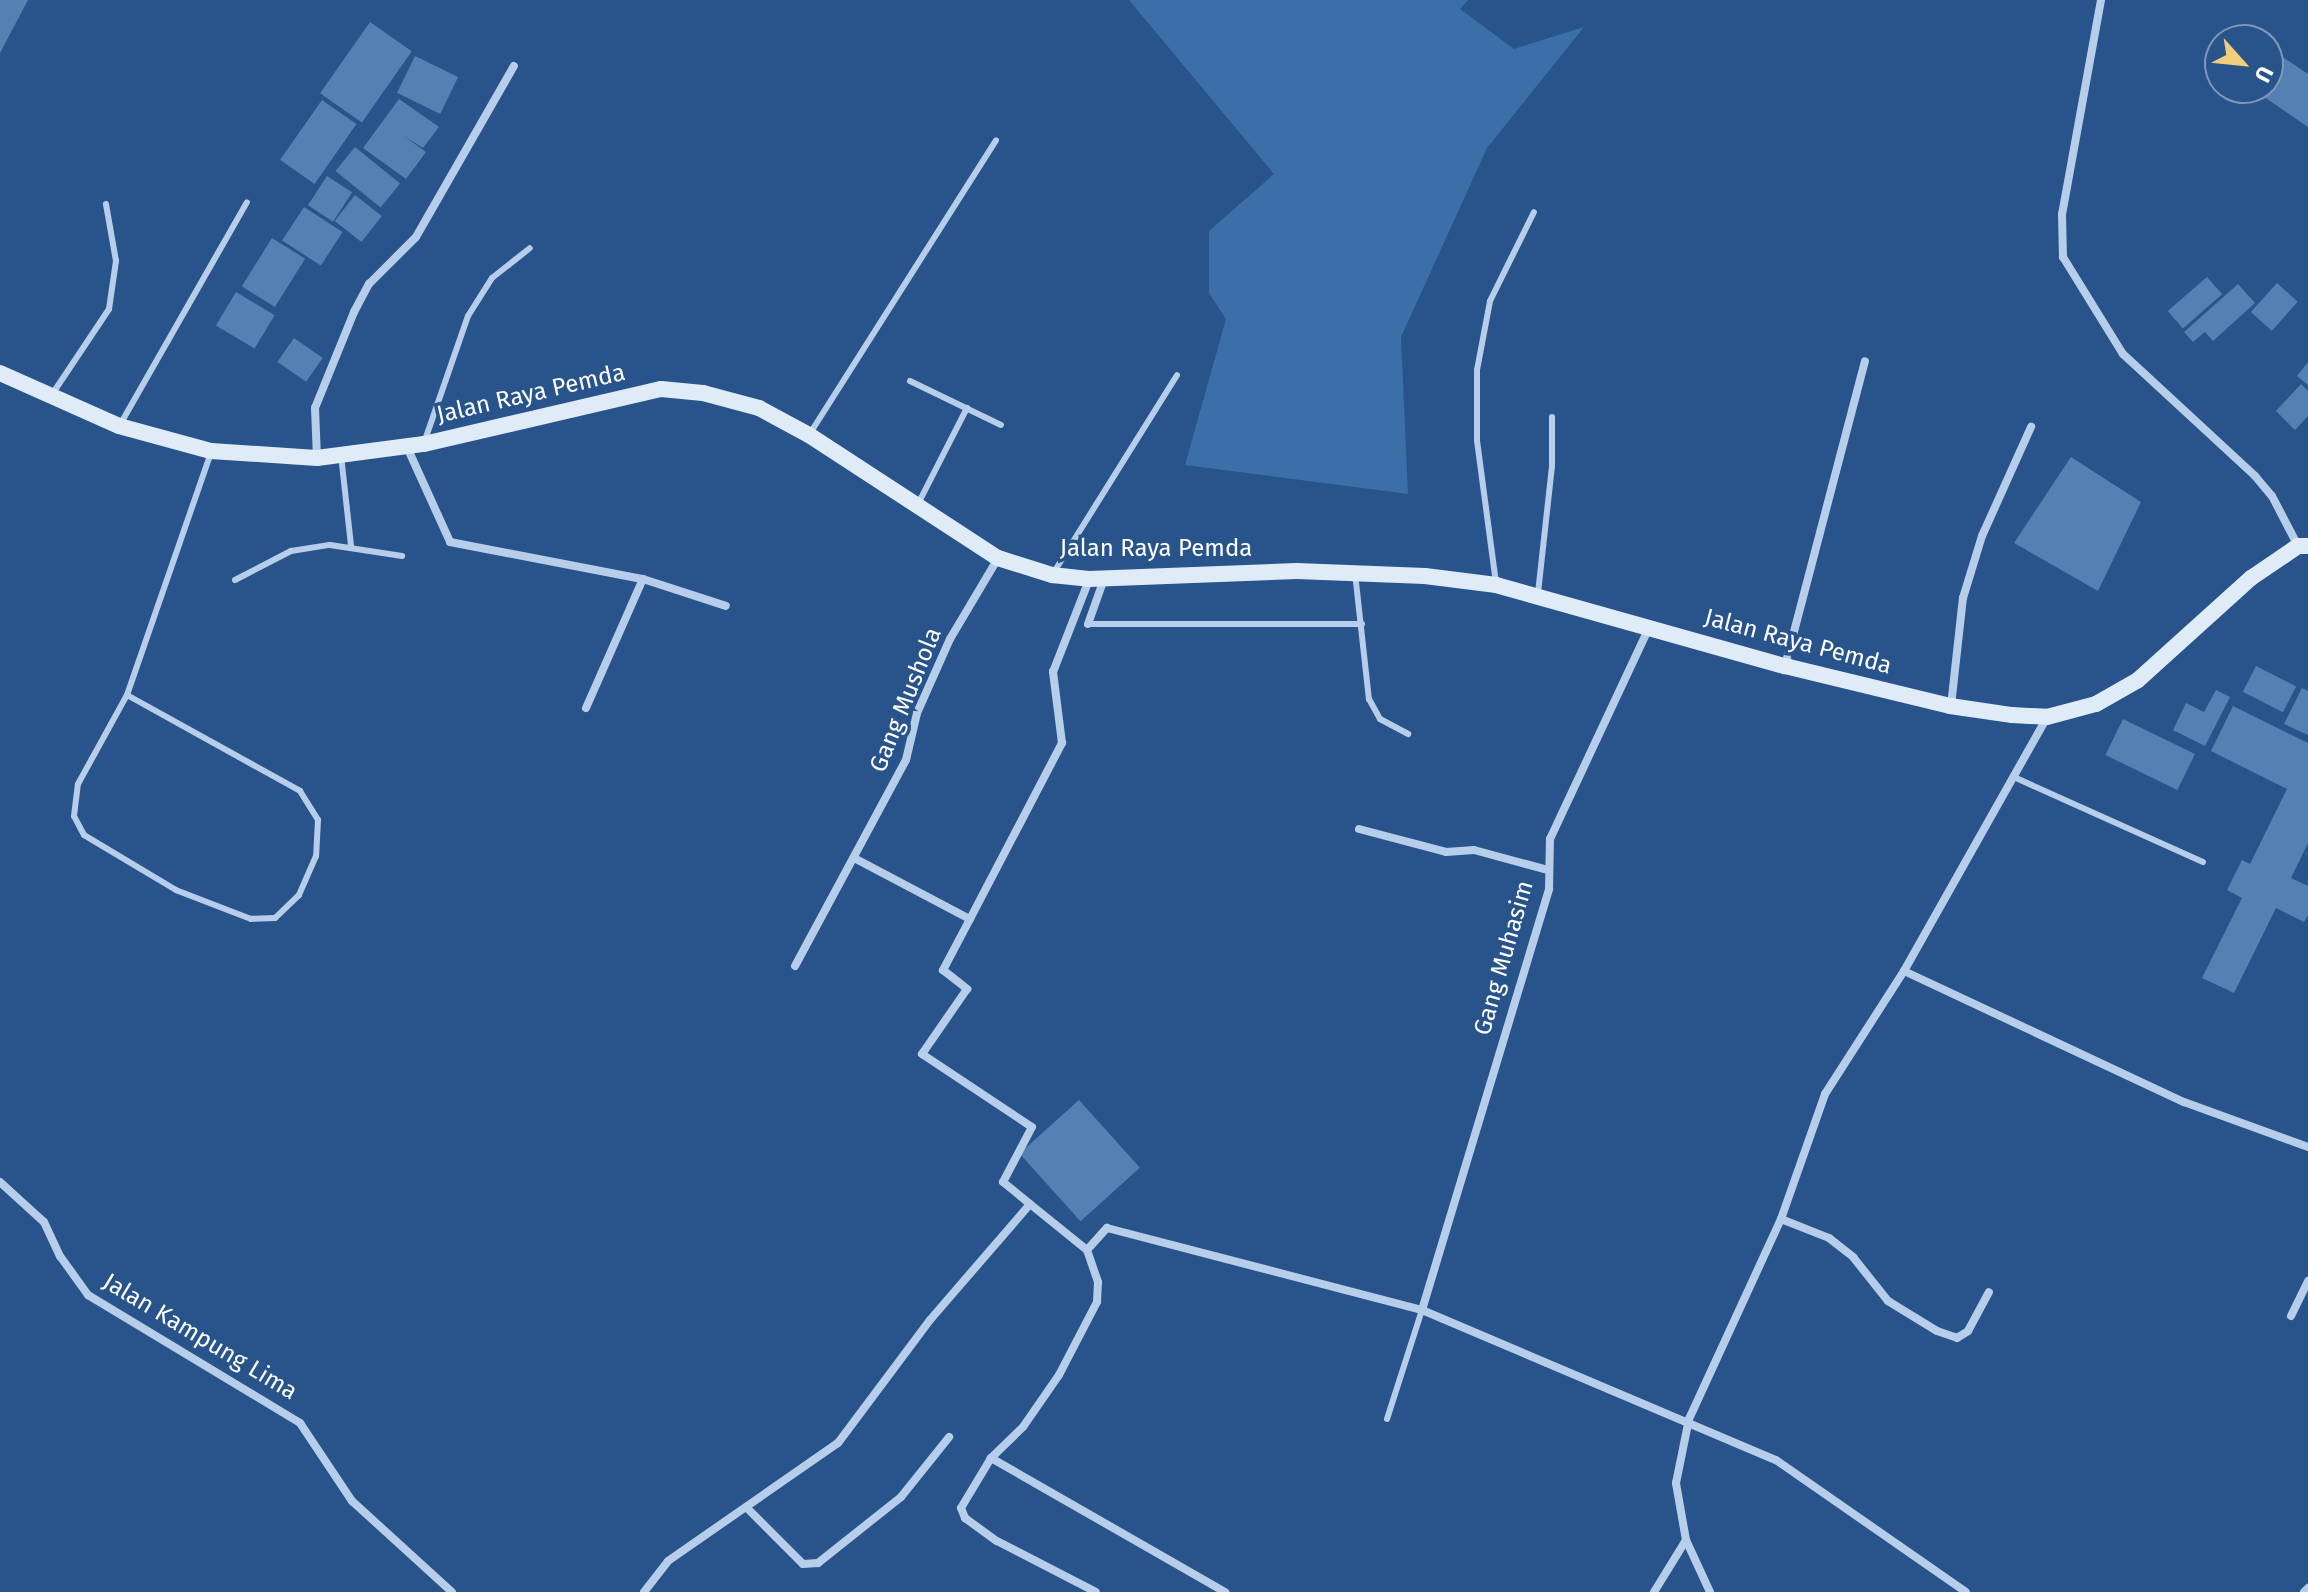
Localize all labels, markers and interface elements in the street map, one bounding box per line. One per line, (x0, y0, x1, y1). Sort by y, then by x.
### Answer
north arrow (2204, 24, 2284, 104)
text: U (2249, 62, 2279, 87)
street label: Jalan Raya Pemda (434, 358, 628, 430)
street label: Jalan Raya Pemda (1060, 535, 1252, 563)
street label: Jalan Raya Pemda (1701, 603, 1895, 681)
street label: Gang Mushola (864, 624, 948, 776)
street label: Gang Muhasim (1468, 878, 1540, 1038)
street label: Jalan Kampung Lima (98, 1268, 302, 1406)

